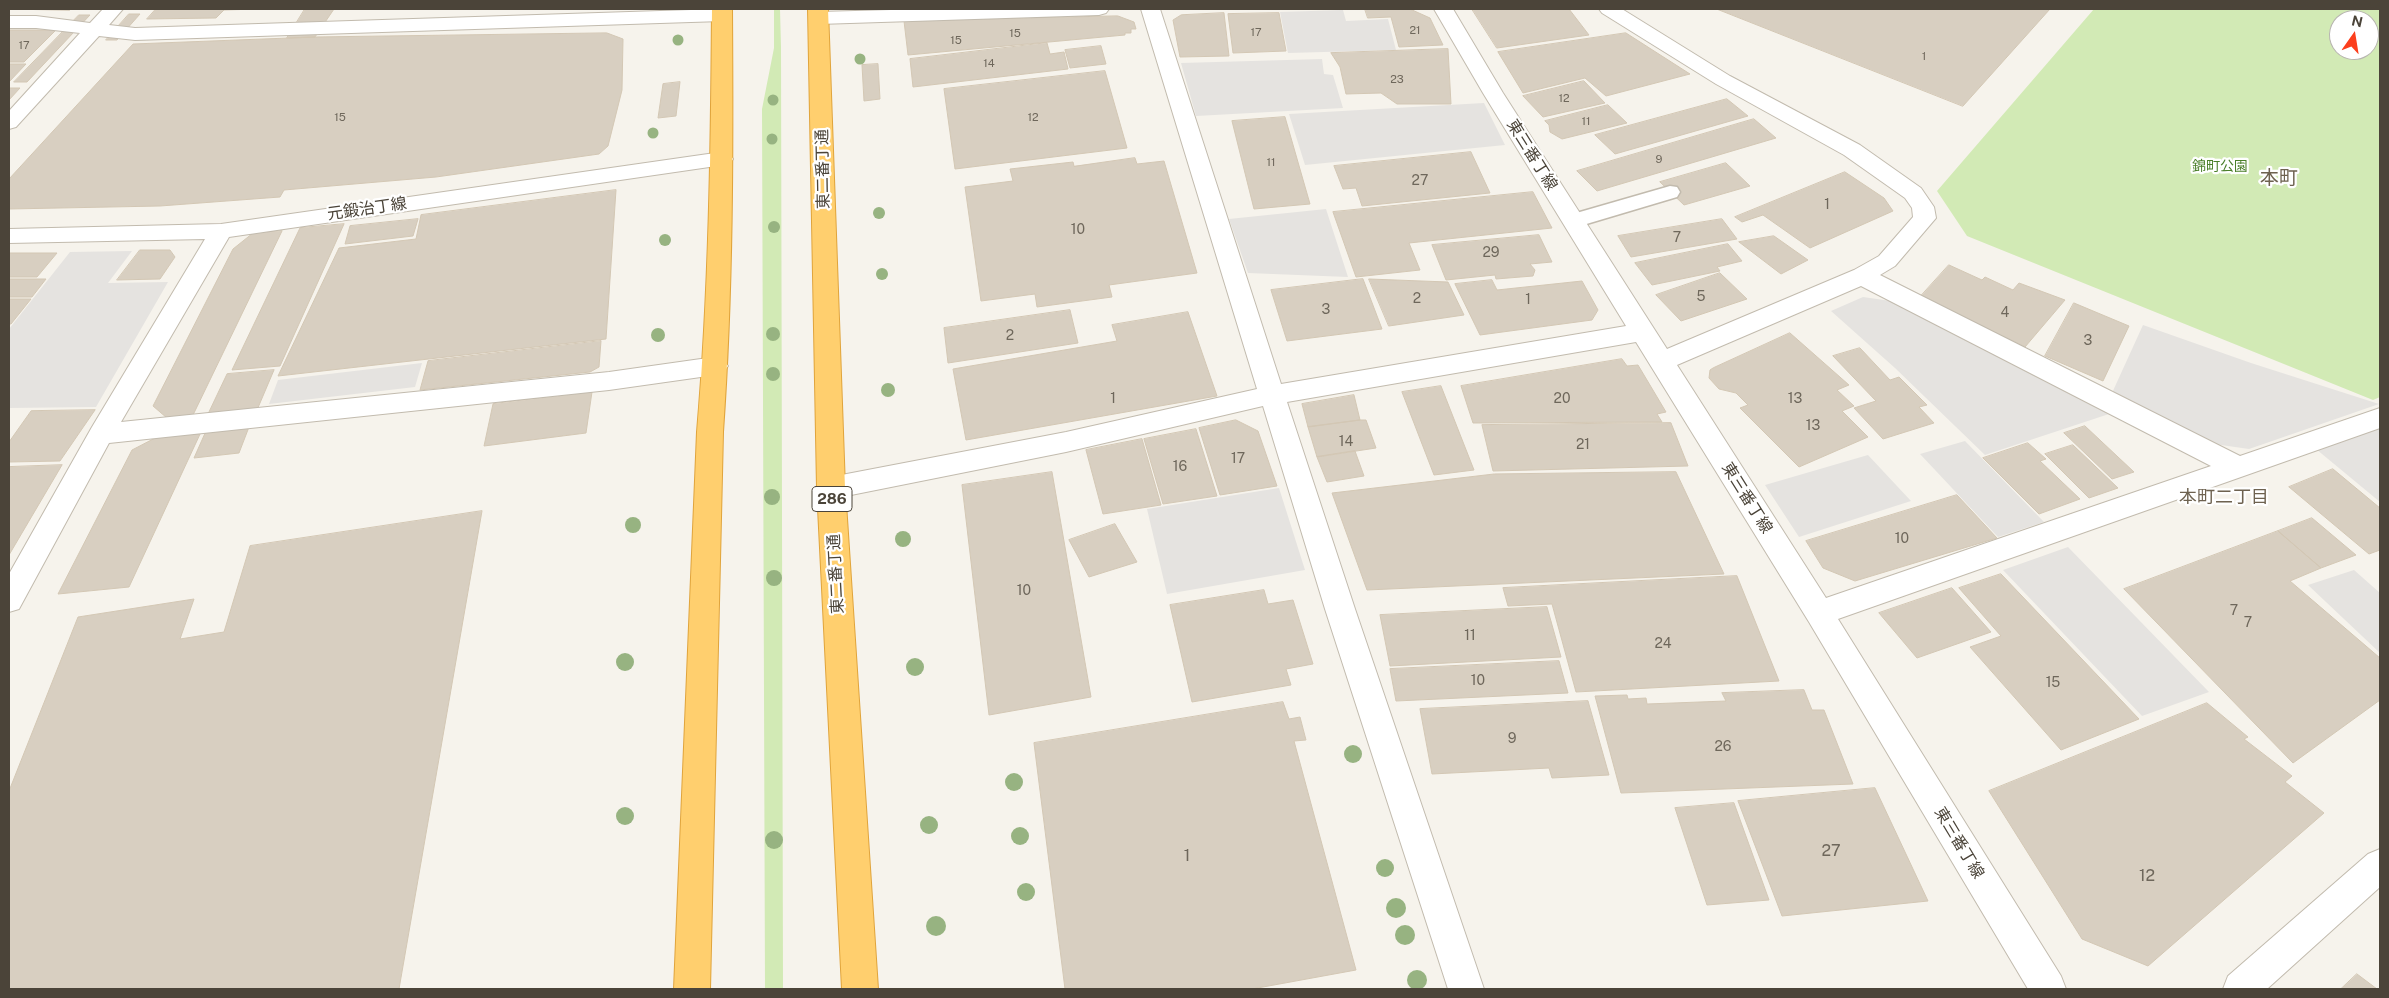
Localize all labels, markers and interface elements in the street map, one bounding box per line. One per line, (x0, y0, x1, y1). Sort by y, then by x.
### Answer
north arrow (2329, 10, 2379, 60)
text: N (2350, 12, 2364, 30)
house number: 21 (1409, 24, 1421, 38)
house number: 17 (1250, 26, 1262, 40)
house number: 15 (1009, 27, 1021, 41)
house number: 15 (950, 34, 962, 48)
house number: 17 (18, 39, 30, 53)
house number: 1 (1922, 50, 1926, 64)
house number: 14 (983, 57, 995, 71)
house number: 23 (1390, 73, 1404, 87)
house number: 12 (1558, 92, 1570, 106)
house number: 15 (334, 111, 346, 125)
house number: 12 (1027, 111, 1039, 125)
house number: 11 (1582, 115, 1590, 129)
street label: 東三番丁線 (1503, 116, 1561, 194)
street label: 東二番丁通 (813, 129, 833, 209)
house number: 9 (1656, 153, 1662, 167)
house number: 11 (1267, 156, 1275, 170)
park label: 錦町公園 (2192, 159, 2248, 175)
district label: 本町 (2260, 167, 2298, 189)
house number: 27 (1412, 173, 1428, 189)
street label: 元鍛治丁線 (326, 194, 408, 224)
house number: 1 (1824, 197, 1830, 213)
house number: 10 (1071, 222, 1085, 238)
house number: 7 (1673, 230, 1681, 246)
house number: 29 (1482, 245, 1500, 261)
house number: 5 (1697, 289, 1705, 305)
house number: 2 (1413, 291, 1421, 307)
house number: 1 (1525, 292, 1531, 308)
house number: 3 (1322, 302, 1330, 318)
house number: 4 (2001, 305, 2009, 321)
house number: 2 (1006, 328, 1014, 344)
house number: 3 (2084, 333, 2092, 349)
house number: 1 (1110, 391, 1116, 407)
house number: 20 (1554, 391, 1570, 407)
house number: 13 (1788, 391, 1802, 407)
house number: 13 (1806, 418, 1820, 434)
house number: 14 (1339, 434, 1353, 450)
house number: 21 (1576, 437, 1590, 453)
house number: 17 (1231, 451, 1245, 467)
house number: 16 (1173, 459, 1187, 475)
street label: 東三番丁線 (1718, 459, 1776, 537)
road number: 286 (812, 486, 852, 512)
district label: 本町二丁目 (2179, 486, 2269, 508)
house number: 10 (1895, 531, 1909, 547)
street label: 東二番丁通 (824, 534, 848, 614)
house number: 10 (1017, 583, 1031, 599)
house number: 7 (2230, 603, 2238, 619)
house number: 7 (2244, 615, 2252, 631)
house number: 11 (1464, 628, 1476, 644)
house number: 24 (1654, 636, 1672, 652)
house number: 10 (1471, 673, 1485, 689)
house number: 15 (2046, 675, 2060, 691)
house number: 9 (1508, 731, 1516, 747)
house number: 26 (1714, 739, 1732, 755)
street label: 東三番丁線 (1930, 804, 1988, 882)
house number: 27 (1821, 841, 1841, 861)
house number: 1 (1184, 846, 1190, 866)
house number: 12 (2139, 866, 2155, 886)

